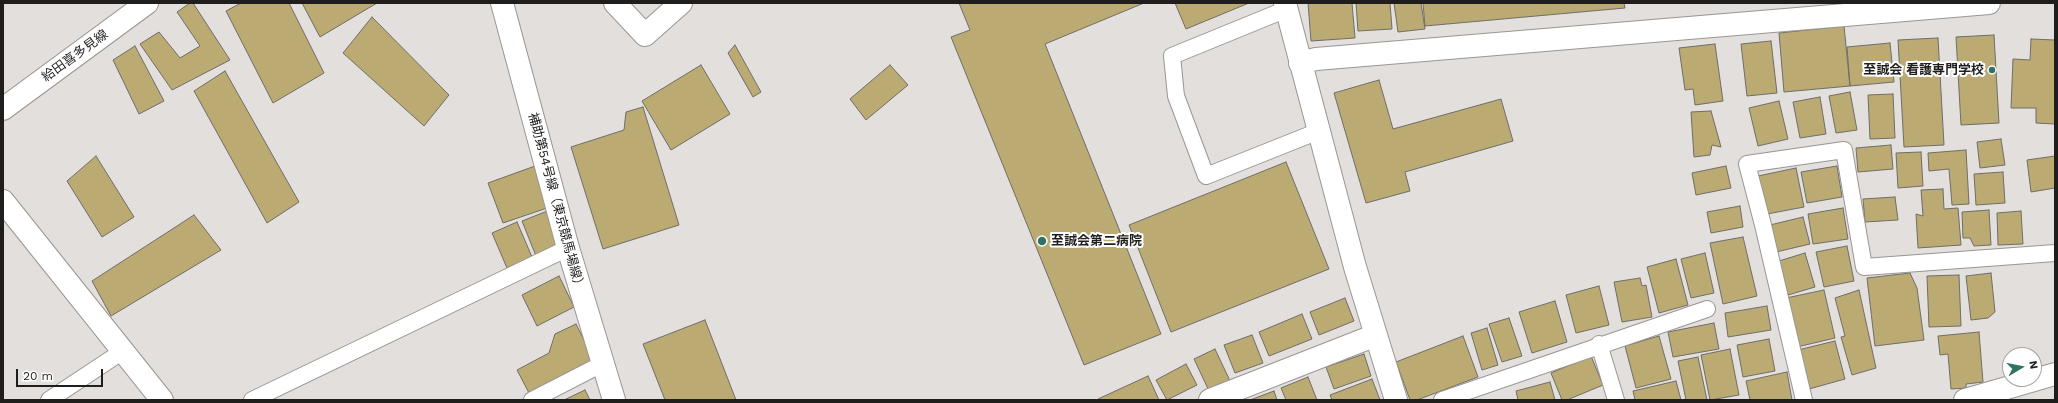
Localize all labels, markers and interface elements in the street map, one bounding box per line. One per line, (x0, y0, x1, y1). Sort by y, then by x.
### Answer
street label: 給田喜多見線 (39, 27, 111, 85)
place label: 至誠会 看護専門学校 (1863, 62, 1984, 78)
marker: 至誠会 看護専門学校 (1987, 65, 1997, 75)
street label: 補助第54号線（東京競馬場線） (525, 111, 587, 293)
place label: 至誠会第二病院 (1051, 233, 1142, 249)
marker: 至誠会第二病院 (1036, 235, 1048, 247)
north arrow (2002, 347, 2042, 387)
text: N (2026, 360, 2040, 370)
scale bar (18, 361, 105, 387)
text: 20 m (23, 369, 53, 383)

